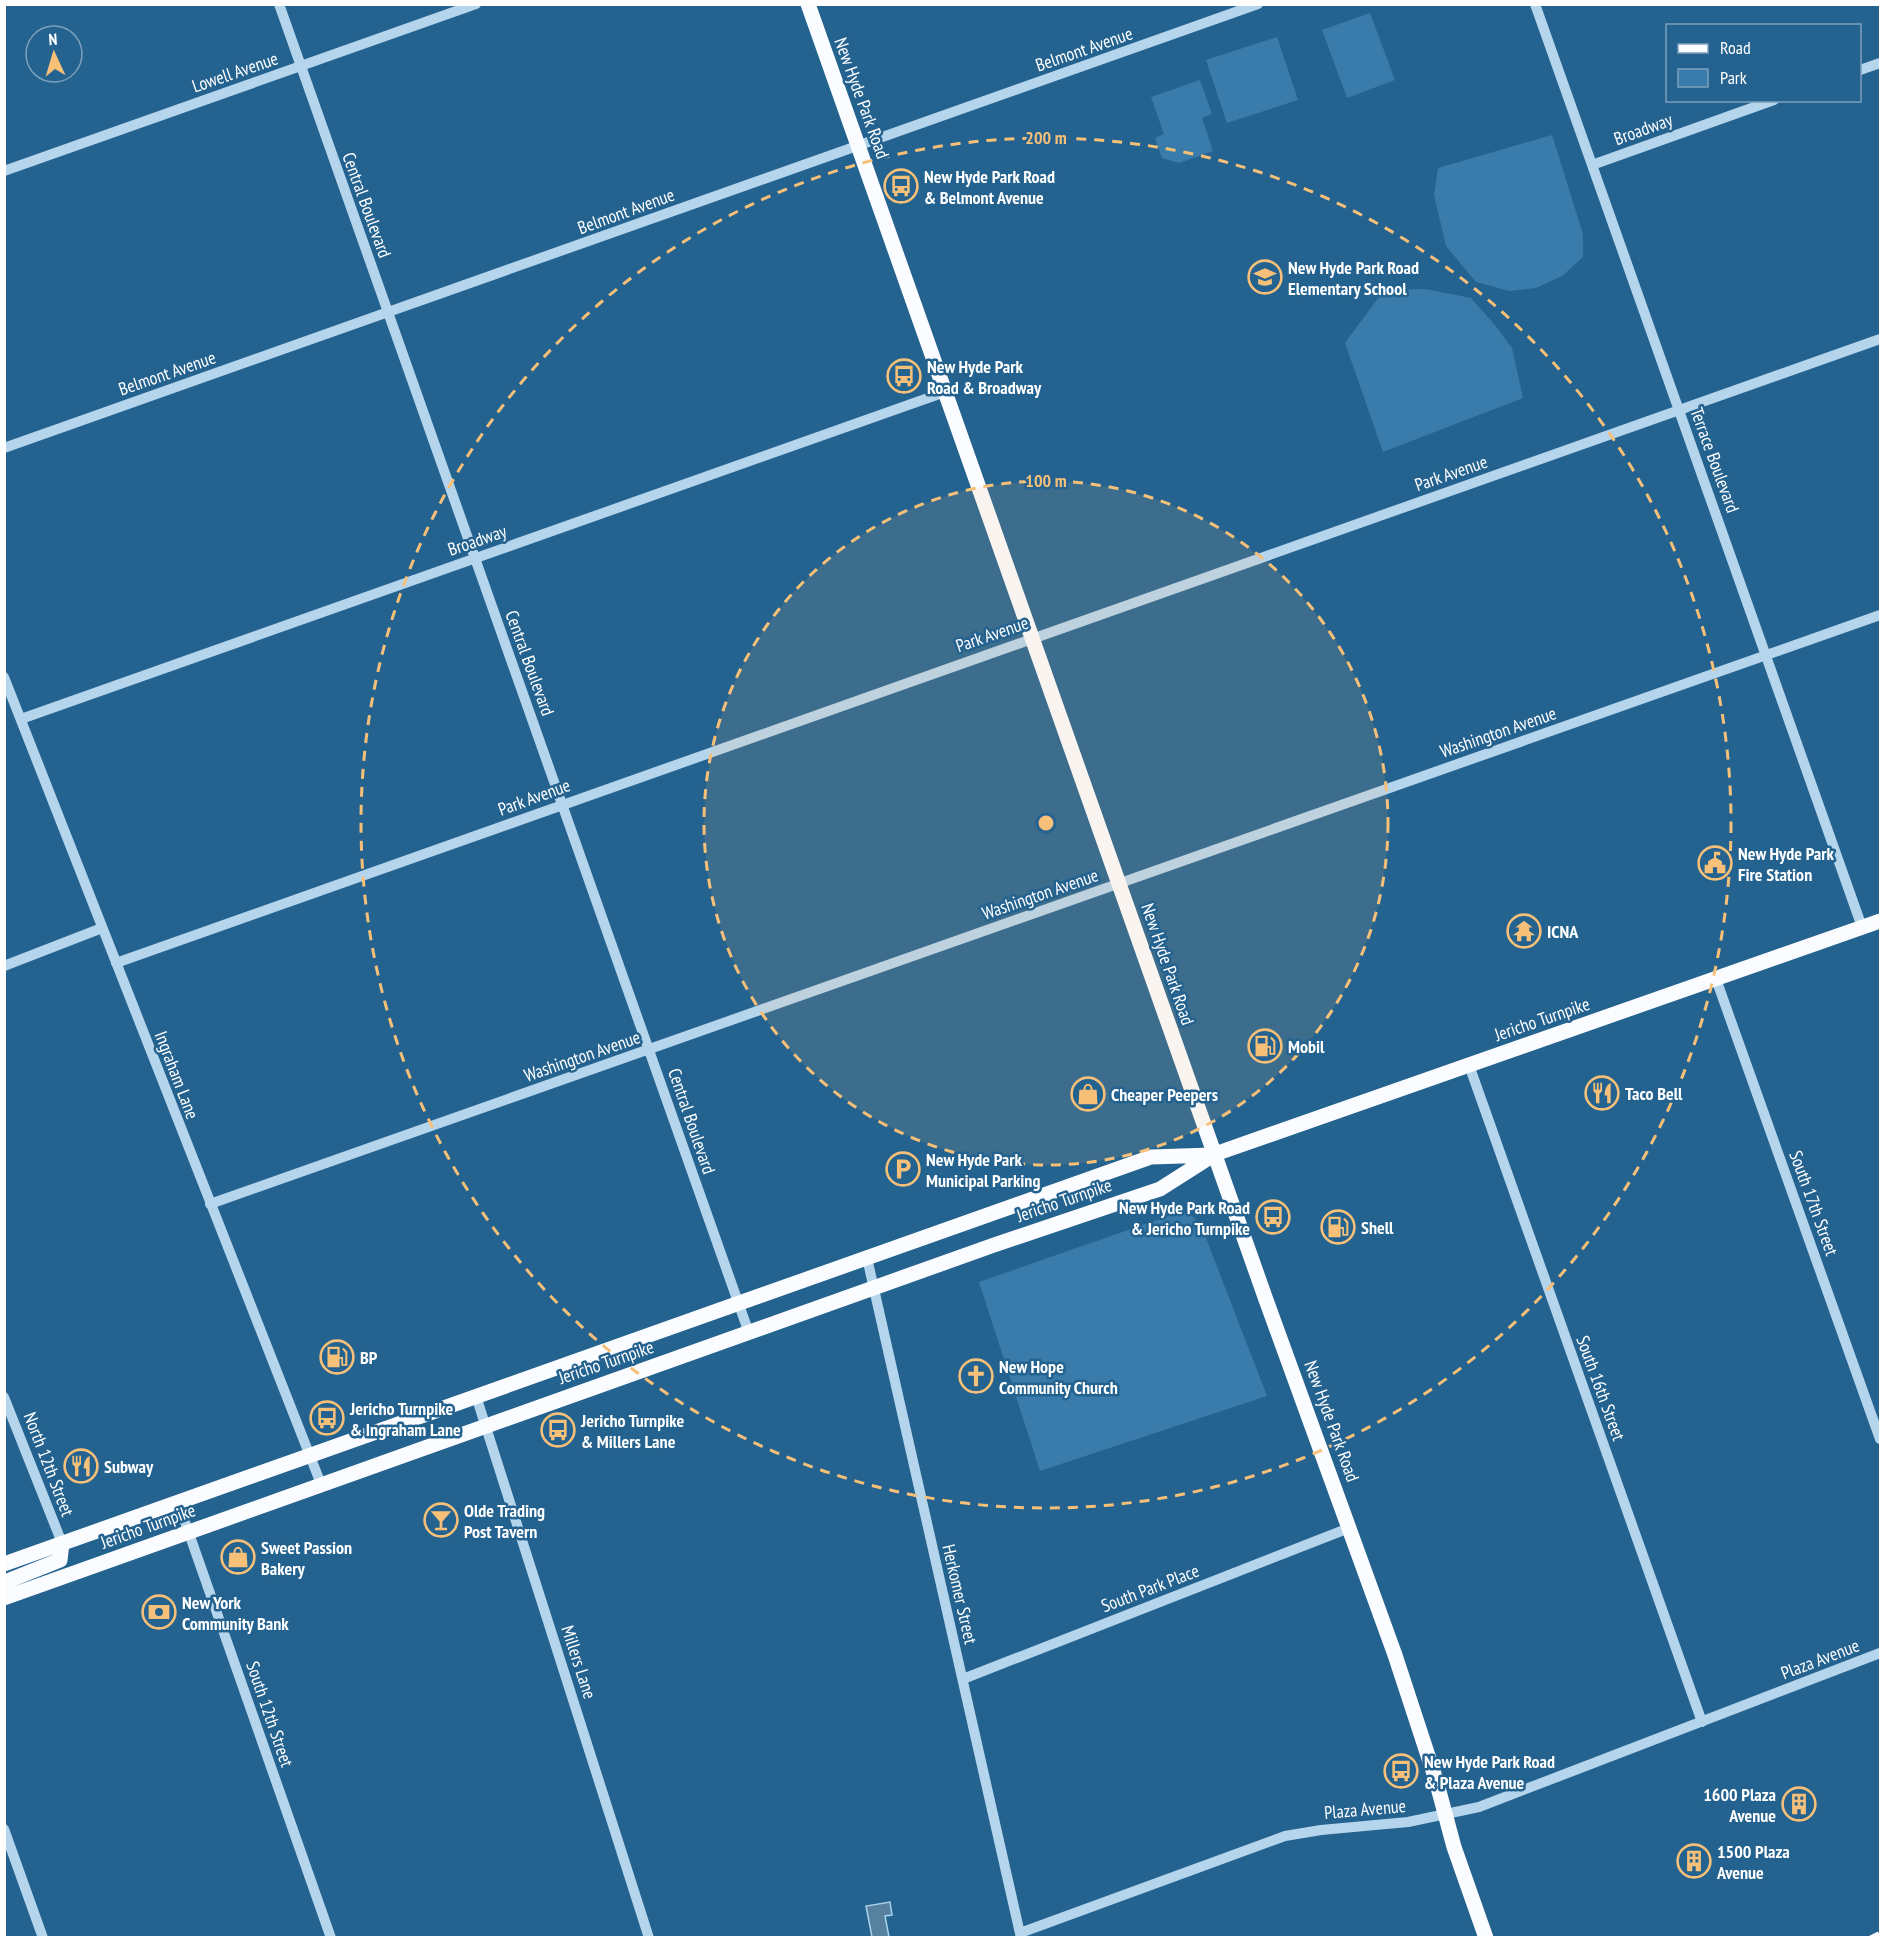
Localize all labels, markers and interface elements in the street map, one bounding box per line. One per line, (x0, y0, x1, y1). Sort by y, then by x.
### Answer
street label: Belmont Avenue (1032, 22, 1136, 76)
north arrow (24, 24, 84, 84)
legend (1666, 24, 1861, 102)
text: N (48, 29, 58, 49)
street label: New Hyde Park Road (829, 34, 895, 162)
text: Road (1720, 36, 1751, 59)
street label: Lowell Avenue (189, 47, 281, 97)
text: Park (1720, 66, 1747, 89)
street label: Broadway (1611, 108, 1676, 150)
text: 200 m (1025, 126, 1067, 149)
street label: Central Boulevard (337, 149, 397, 261)
place label: New Hyde Park Road & Belmont Avenue (924, 165, 1055, 209)
bus stop icon: New Hyde Park Road & Belmont Avenue (883, 168, 919, 204)
street label: Belmont Avenue (574, 183, 678, 239)
place label: New Hyde Park Road Elementary School (1288, 256, 1419, 300)
school or university icon: New Hyde Park Road Elementary School (1247, 259, 1283, 295)
street label: Belmont Avenue (115, 346, 219, 400)
place label: New Hyde Park Road & Broadway (927, 355, 1042, 399)
bus stop icon: New Hyde Park Road & Broadway (886, 358, 922, 394)
street label: Terrace Boulevard (1685, 404, 1745, 516)
street label: Park Avenue (1412, 450, 1490, 496)
text: 100 m (1025, 469, 1067, 492)
street label: Broadway (445, 519, 510, 561)
street label: Central Boulevard (500, 607, 560, 719)
street label: Park Avenue (953, 611, 1031, 657)
street label: Washington Avenue (1437, 701, 1559, 763)
street label: Park Avenue (495, 773, 573, 821)
centre of rings (1036, 813, 1056, 833)
place label: New Hyde Park Fire Station (1738, 842, 1835, 886)
public building icon: New Hyde Park Fire Station (1697, 845, 1733, 881)
street label: Washington Avenue (979, 863, 1101, 925)
street label: New Hyde Park Road (1136, 900, 1200, 1028)
temple icon: ICNA (1506, 913, 1542, 949)
place label: ICNA (1547, 920, 1579, 943)
street label: Jericho Turnpike (1490, 992, 1593, 1046)
street label: Washington Avenue (521, 1025, 643, 1087)
street label: Ingraham Lane (150, 1028, 204, 1122)
fuel station icon: Mobil (1247, 1028, 1283, 1064)
place label: Mobil (1288, 1035, 1325, 1058)
street label: Central Boulevard (663, 1065, 721, 1177)
restaurant icon: Taco Bell (1584, 1075, 1620, 1111)
shop icon: Cheaper Peepers (1070, 1076, 1106, 1112)
place label: Taco Bell (1625, 1082, 1683, 1105)
place label: Cheaper Peepers (1111, 1083, 1218, 1106)
street label: South 17th Street (1784, 1147, 1844, 1259)
place label: New Hyde Park Municipal Parking (926, 1148, 1040, 1192)
parking icon: New Hyde Park Municipal Parking (885, 1151, 921, 1187)
street label: Jericho Turnpike (1012, 1173, 1115, 1227)
place label: New Hyde Park Road & Jericho Turnpike (1119, 1196, 1250, 1240)
bus stop icon: New Hyde Park Road & Jericho Turnpike (1255, 1199, 1291, 1235)
fuel station icon: Shell (1320, 1209, 1356, 1245)
place label: Shell (1361, 1216, 1394, 1239)
street label: South 16th Street (1571, 1332, 1631, 1444)
street label: Jericho Turnpike (554, 1335, 657, 1389)
fuel station icon: BP (319, 1339, 355, 1375)
place label: BP (360, 1346, 378, 1369)
place label: New Hope Community Church (999, 1355, 1118, 1399)
street label: New Hyde Park Road (1299, 1357, 1365, 1485)
church icon: New Hope Community Church (958, 1358, 994, 1394)
place label: Jericho Turnpike & Ingraham Lane (349, 1397, 461, 1441)
bus stop icon: Jericho Turnpike & Ingraham Lane (309, 1400, 345, 1436)
street label: North 12th Street (19, 1409, 79, 1519)
place label: Jericho Turnpike & Millers Lane (580, 1409, 684, 1453)
bus stop icon: Jericho Turnpike & Millers Lane (540, 1412, 576, 1448)
restaurant icon: Subway (63, 1448, 99, 1484)
place label: Subway (104, 1455, 154, 1478)
street label: Jericho Turnpike (97, 1498, 199, 1554)
place label: Olde Trading Post Tavern (464, 1499, 545, 1543)
bar icon: Olde Trading Post Tavern (423, 1502, 459, 1538)
place label: Sweet Passion Bakery (261, 1536, 352, 1580)
shop icon: Sweet Passion Bakery (220, 1539, 256, 1575)
street label: Herkomer Street (937, 1542, 983, 1646)
street label: South Park Place (1098, 1559, 1202, 1617)
place label: New York Community Bank (182, 1591, 289, 1635)
bank icon: New York Community Bank (141, 1594, 177, 1630)
street label: Millers Lane (556, 1622, 602, 1702)
street label: Plaza Avenue (1778, 1634, 1862, 1684)
street label: South 12th Street (241, 1658, 299, 1770)
place label: New Hyde Park Road & Plaza Avenue (1424, 1750, 1555, 1794)
bus stop icon: New Hyde Park Road & Plaza Avenue (1383, 1753, 1419, 1789)
place label: 1600 Plaza Avenue (1703, 1783, 1776, 1827)
building icon: 1600 Plaza Avenue (1781, 1786, 1817, 1822)
street label: Plaza Avenue (1323, 1794, 1407, 1824)
place label: 1500 Plaza Avenue (1716, 1840, 1790, 1884)
building icon: 1500 Plaza Avenue (1676, 1843, 1712, 1879)

